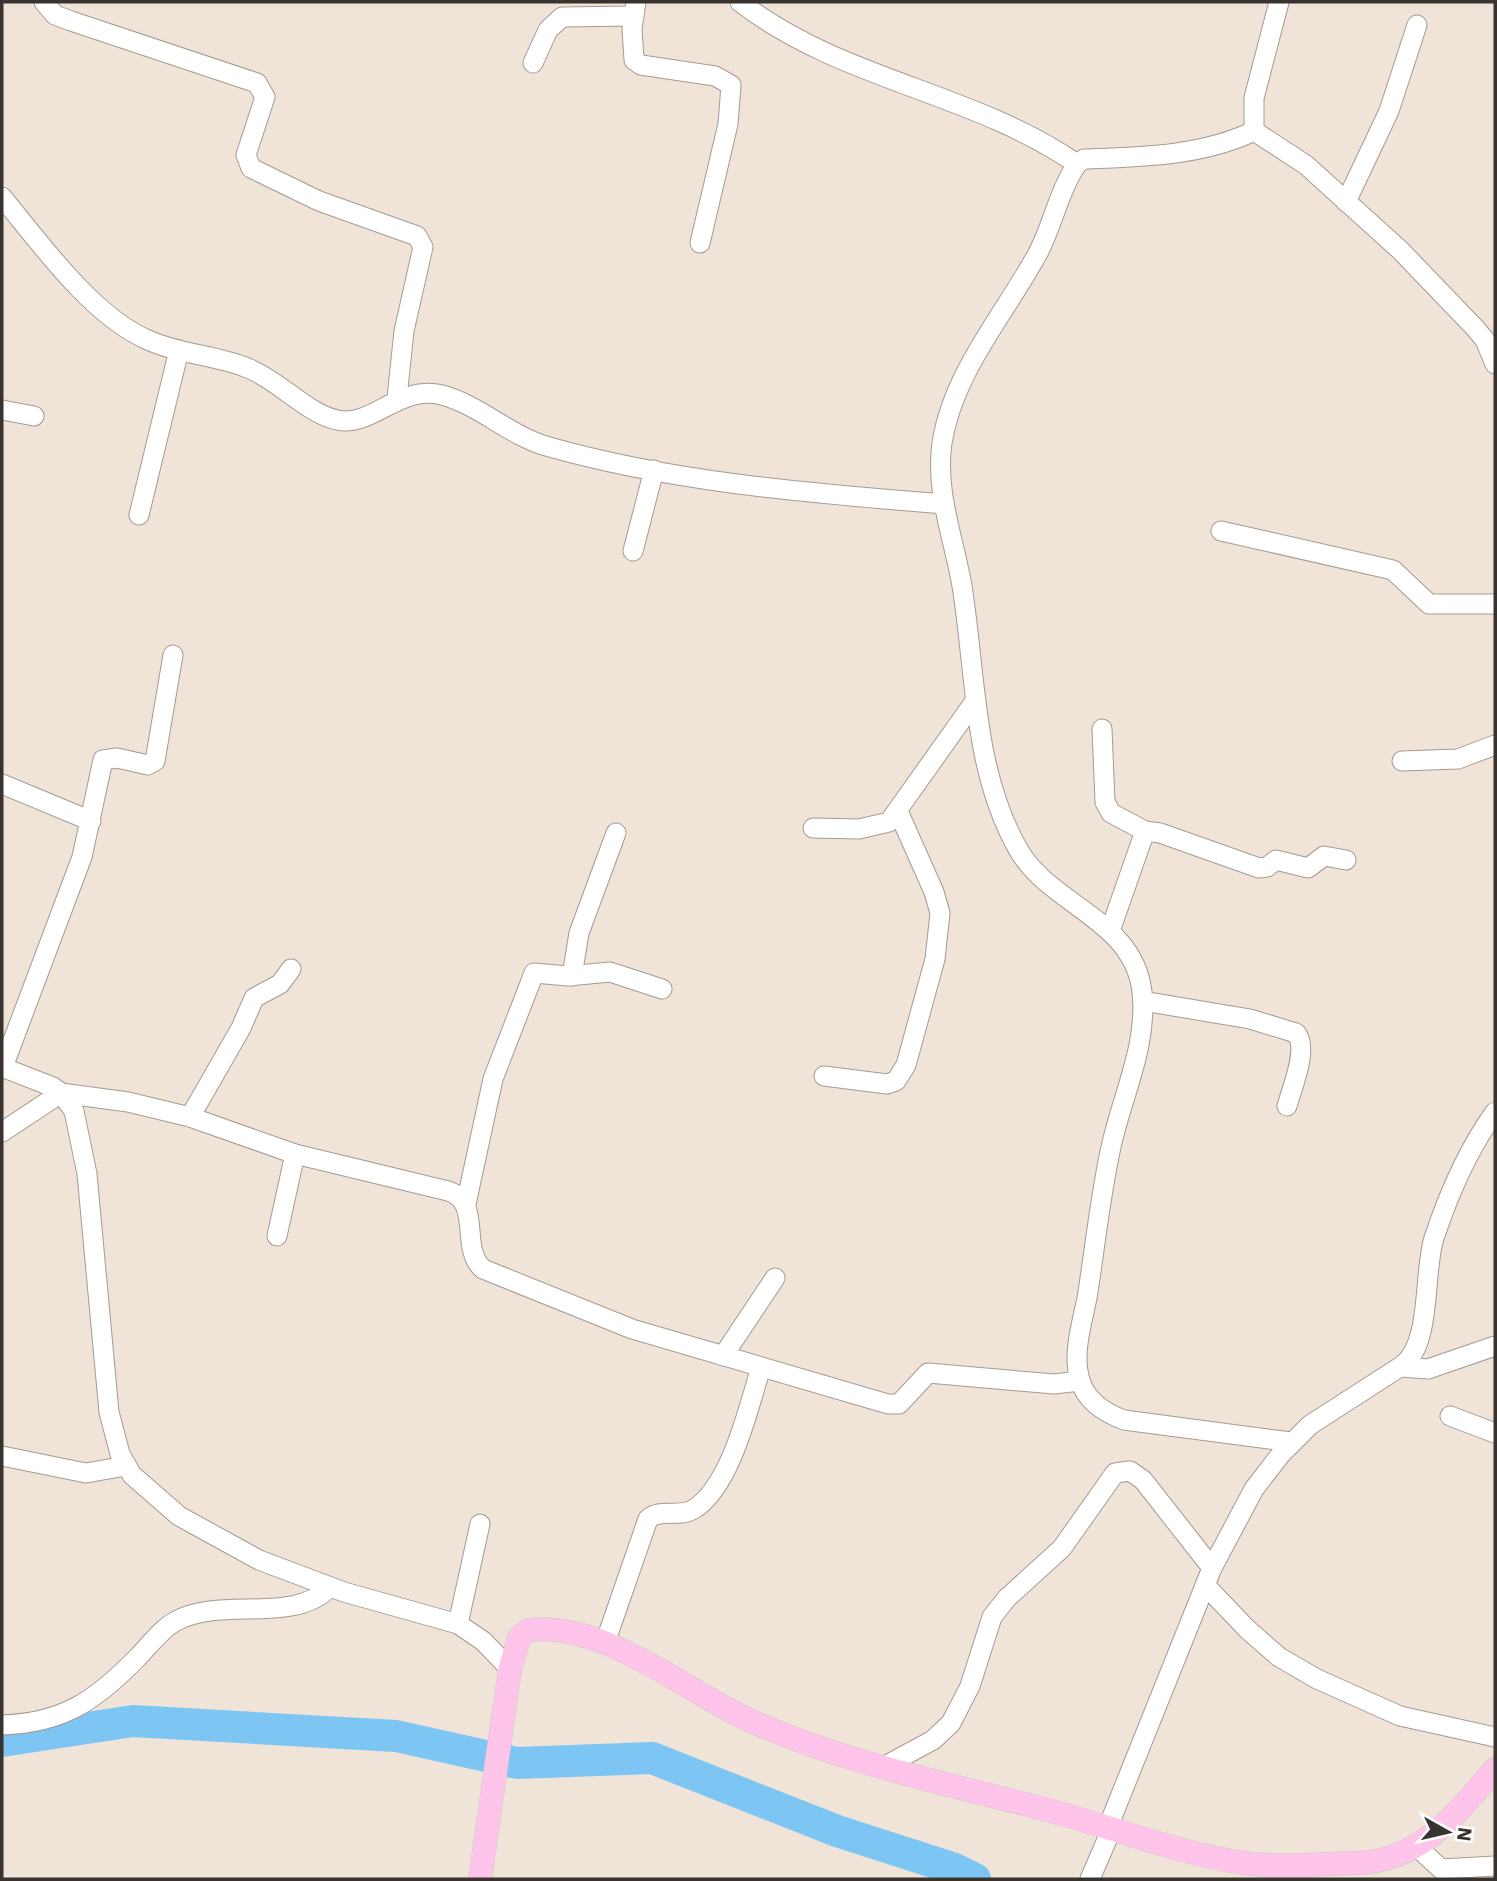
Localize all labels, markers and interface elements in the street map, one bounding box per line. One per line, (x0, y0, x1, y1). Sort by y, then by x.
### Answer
north arrow (1413, 1797, 1483, 1867)
text: N (1452, 1826, 1478, 1843)

